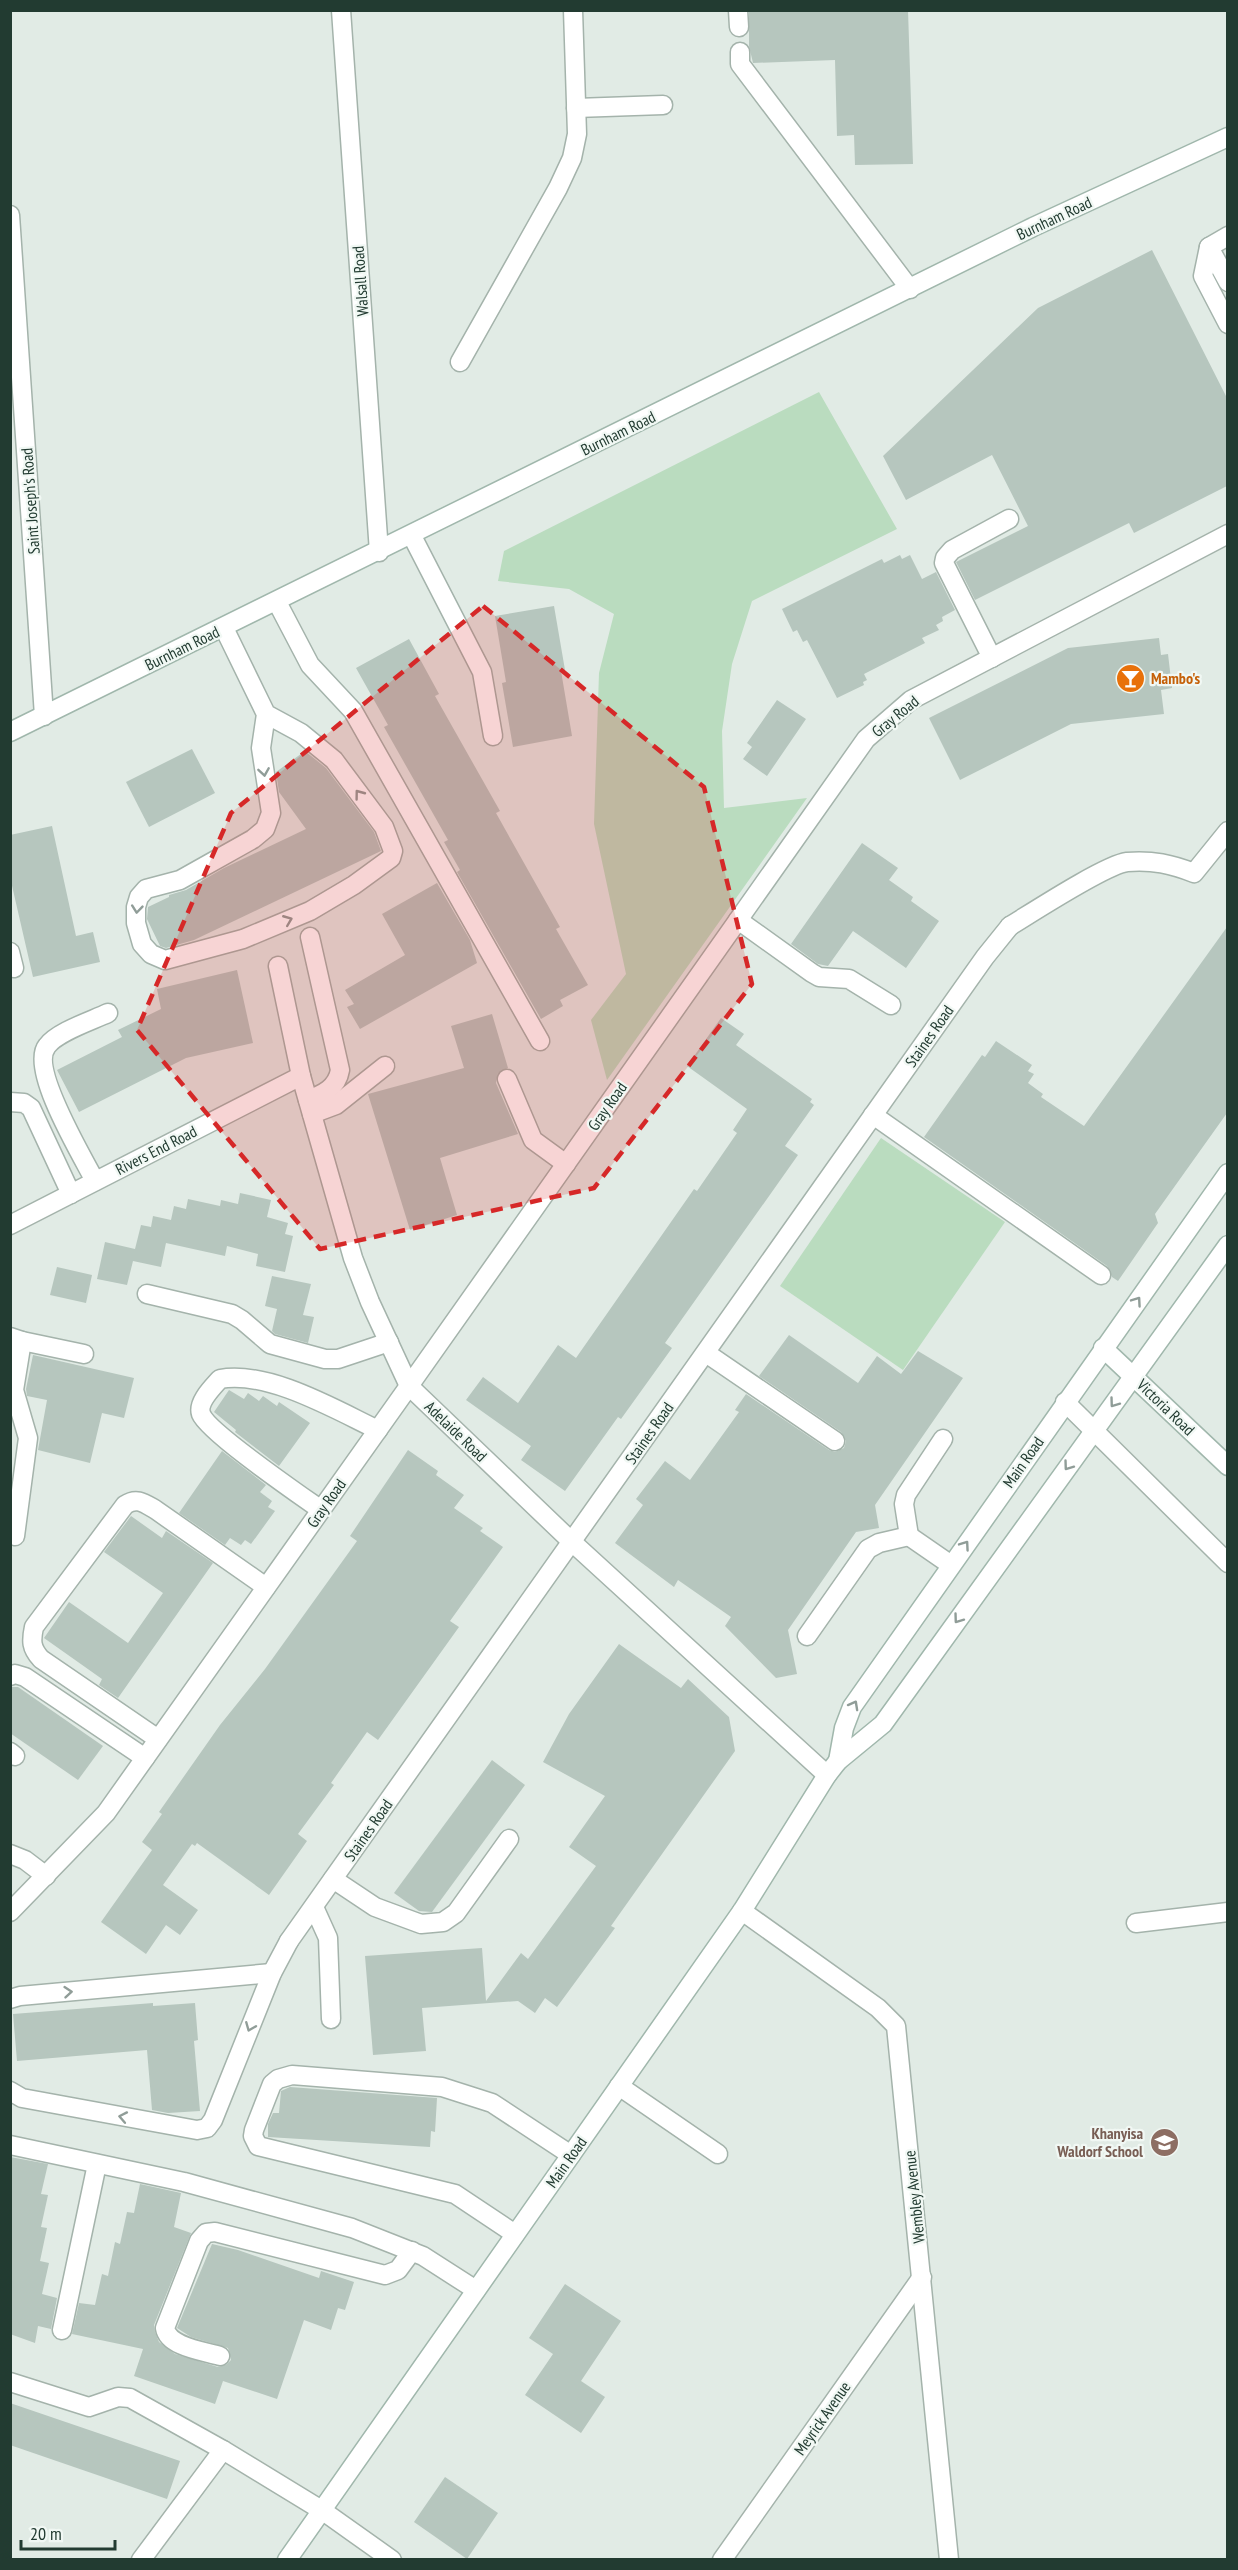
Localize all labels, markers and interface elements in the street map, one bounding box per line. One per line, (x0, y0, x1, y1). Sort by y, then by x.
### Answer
street label: Burnham Road (1013, 192, 1095, 244)
street label: Walsall Road (348, 245, 372, 317)
street label: Burnham Road (577, 406, 659, 460)
street label: Saint Joseph's Road (16, 447, 44, 555)
street label: Burnham Road (141, 621, 223, 675)
bar icon: Mambo's (1114, 662, 1146, 694)
place label: Mambo's (1151, 668, 1201, 688)
street label: Gray Road (867, 691, 923, 741)
one-way arrow (258, 767, 270, 776)
one-way arrow (355, 789, 366, 800)
one-way arrow (131, 904, 144, 914)
one-way arrow (282, 915, 293, 927)
street label: Staines Road (900, 1001, 958, 1071)
street label: Gray Road (583, 1078, 631, 1134)
street label: Rivers End Road (112, 1121, 200, 1179)
one-way arrow (1130, 1296, 1141, 1307)
street label: Victoria Road (1132, 1374, 1199, 1439)
street label: Adelaide Road (421, 1396, 491, 1466)
one-way arrow (1110, 1396, 1121, 1407)
street label: Staines Road (620, 1398, 678, 1468)
street label: Main Road (998, 1433, 1048, 1491)
one-way arrow (1064, 1460, 1075, 1471)
street label: Gray Road (302, 1475, 350, 1531)
one-way arrow (958, 1541, 969, 1552)
one-way arrow (954, 1613, 965, 1624)
one-way arrow (847, 1701, 858, 1711)
street label: Staines Road (339, 1795, 397, 1865)
one-way arrow (64, 1986, 73, 1999)
one-way arrow (245, 2021, 257, 2032)
one-way arrow (119, 2111, 129, 2124)
place label: Khanyisa Waldorf School (1056, 2123, 1143, 2161)
school or university icon: Khanyisa Waldorf School (1148, 2126, 1180, 2158)
street label: Main Road (541, 2133, 591, 2191)
street label: Wembley Avenue (899, 2150, 929, 2244)
street label: Meyrick Avenue (789, 2377, 855, 2459)
scale bar (21, 2513, 116, 2551)
text: 20 m (30, 2522, 62, 2545)

